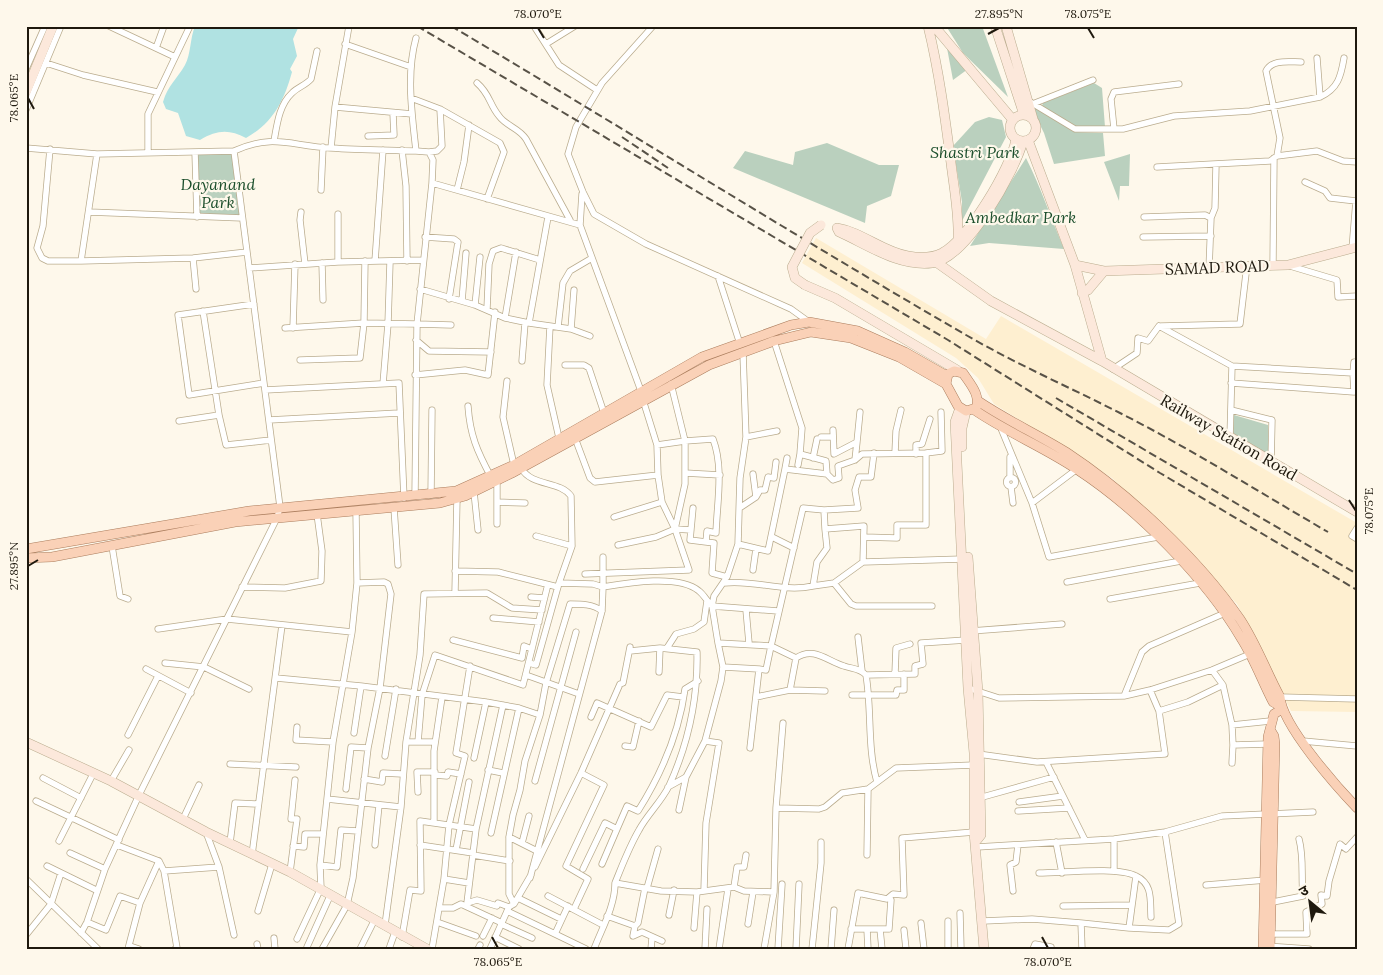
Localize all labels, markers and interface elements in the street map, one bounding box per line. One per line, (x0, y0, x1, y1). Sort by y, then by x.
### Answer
text: 78.070°E (514, 6, 562, 21)
text: 27.895°N (975, 6, 1023, 21)
text: 78.075°E (1065, 6, 1111, 21)
text: 78.065°E (6, 74, 21, 122)
park label: Shastri Park (930, 142, 1020, 162)
park label: Dayanand Park (181, 174, 256, 212)
park label: Ambedkar Park (965, 207, 1076, 227)
street label: SAMAD ROAD (1164, 255, 1270, 279)
street label: Railway Station Road (1157, 390, 1301, 485)
text: 78.075°E (1361, 488, 1376, 534)
text: 27.895°N (6, 542, 21, 590)
north arrow (1286, 878, 1336, 928)
text: उ (1296, 880, 1312, 900)
text: 78.065°E (474, 954, 522, 969)
text: 78.070°E (1024, 954, 1072, 969)

